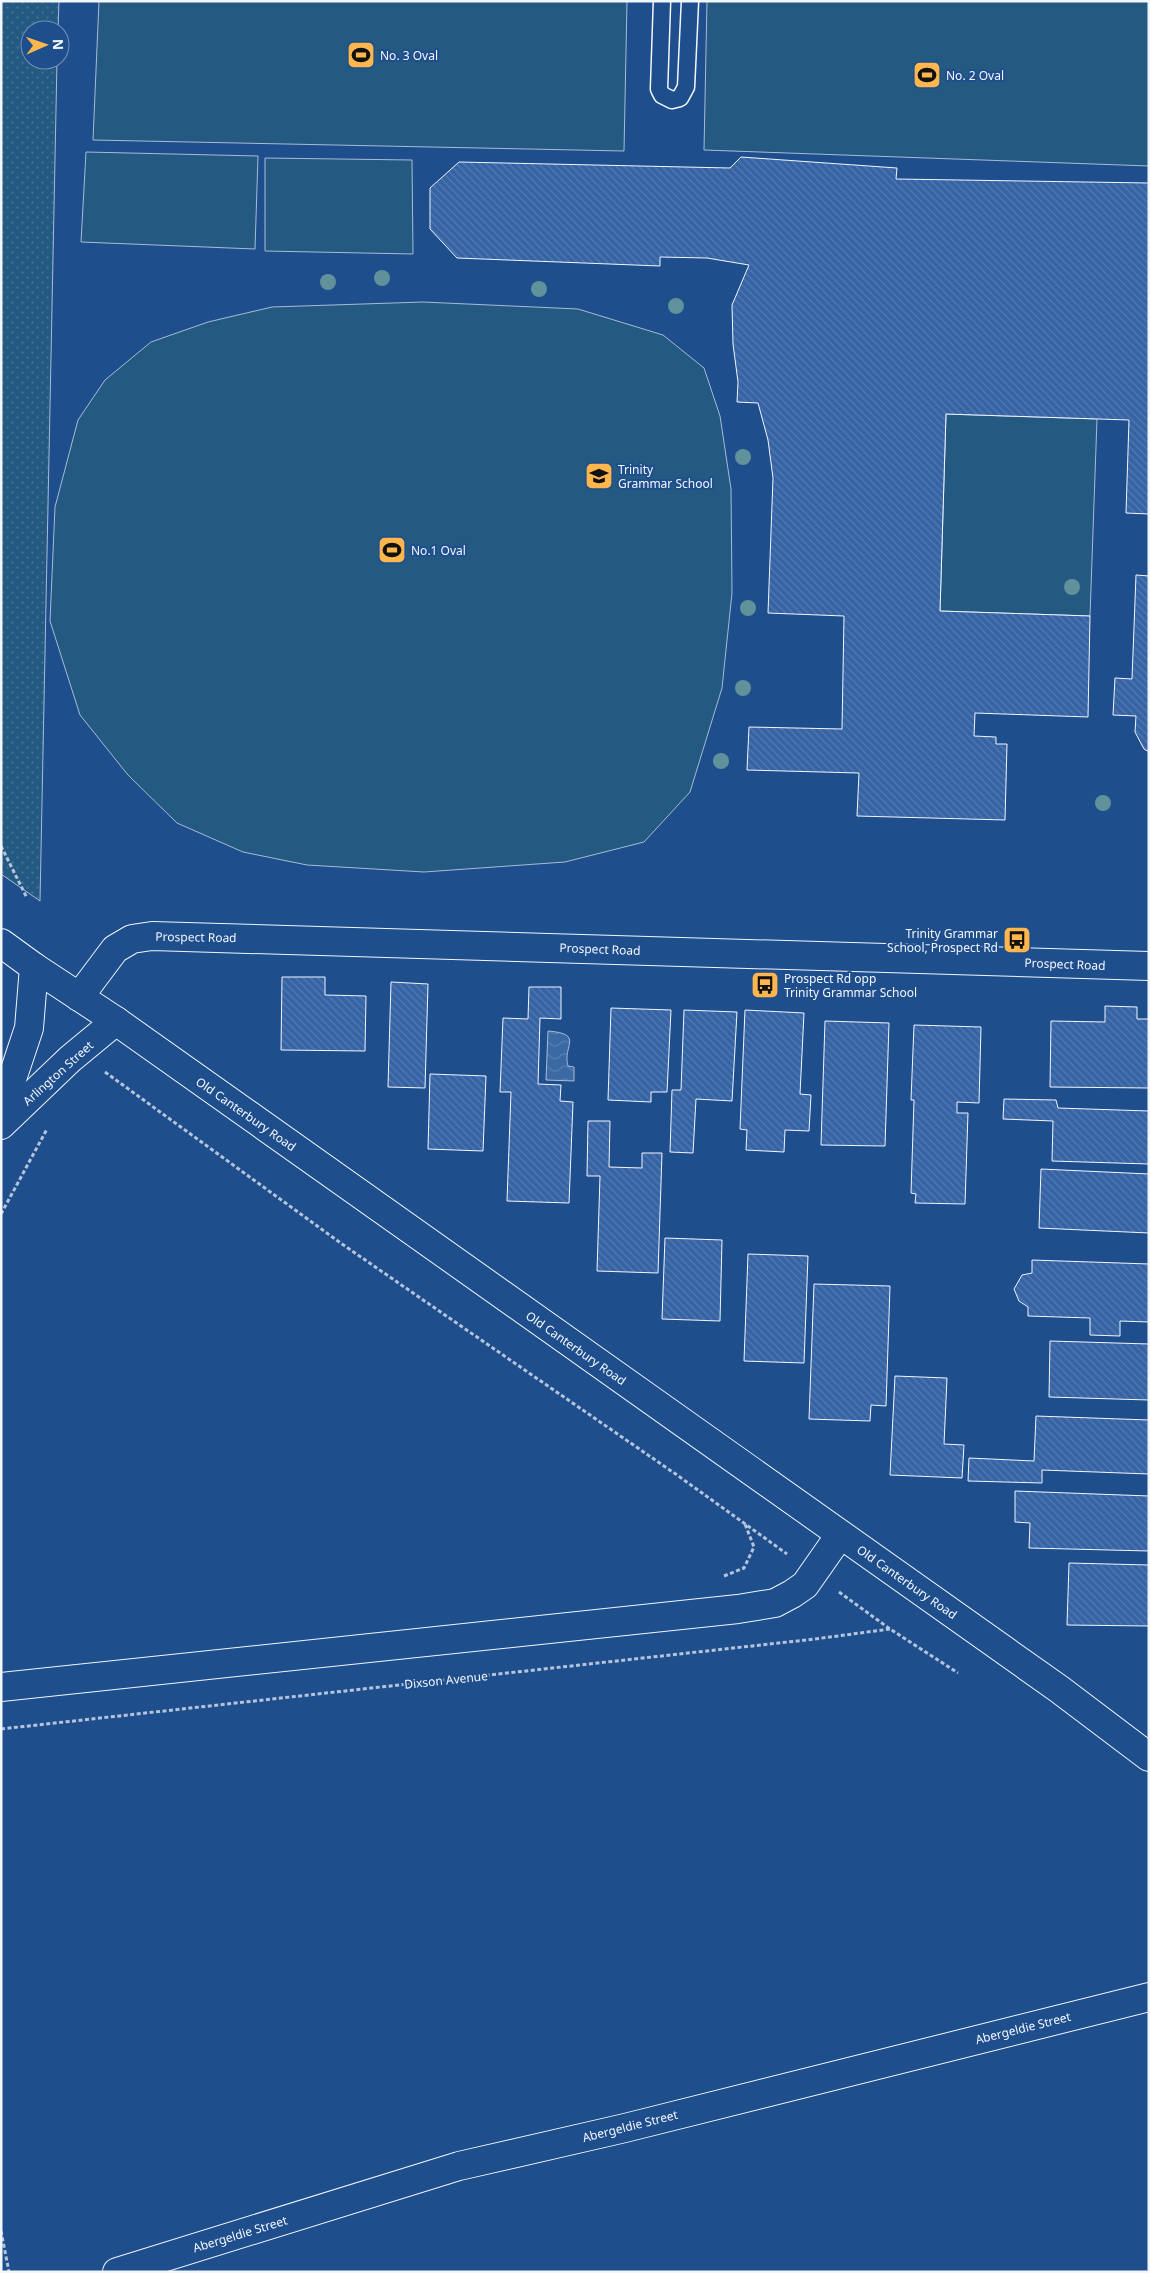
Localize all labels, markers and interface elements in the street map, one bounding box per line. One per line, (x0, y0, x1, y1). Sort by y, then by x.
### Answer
north arrow (20, 20, 70, 70)
text: N (49, 39, 68, 51)
sports icon: No. 3 Oval (346, 40, 376, 70)
place label: No. 3 Oval (380, 47, 438, 64)
sports icon: No. 2 Oval (912, 60, 942, 90)
place label: No. 2 Oval (946, 67, 1004, 84)
school or university icon: Trinity Grammar School (584, 461, 614, 491)
place label: Trinity Grammar School (618, 461, 713, 492)
sports icon: No.1 Oval (377, 535, 407, 565)
place label: No.1 Oval (411, 542, 466, 559)
place label: Trinity Grammar School, Prospect Rd (887, 925, 998, 956)
bus stop icon: Trinity Grammar School, Prospect Rd (1002, 925, 1032, 955)
street label: Prospect Road (155, 928, 237, 946)
street label: Prospect Road (559, 939, 641, 959)
street label: Prospect Road (1024, 954, 1106, 974)
bus stop icon: Prospect Rd opp Trinity Grammar School (750, 970, 780, 1000)
place label: Prospect Rd opp Trinity Grammar School (784, 970, 917, 1001)
street label: Arlington Street (19, 1036, 97, 1109)
street label: Old Canterbury Road (193, 1073, 299, 1155)
street label: Old Canterbury Road (523, 1307, 629, 1389)
street label: Old Canterbury Road (854, 1541, 960, 1623)
street label: Dixson Avenue (403, 1667, 489, 1693)
street label: Abergeldie Street (974, 2008, 1073, 2048)
street label: Abergeldie Street (581, 2106, 680, 2146)
street label: Abergeldie Street (191, 2211, 290, 2256)

